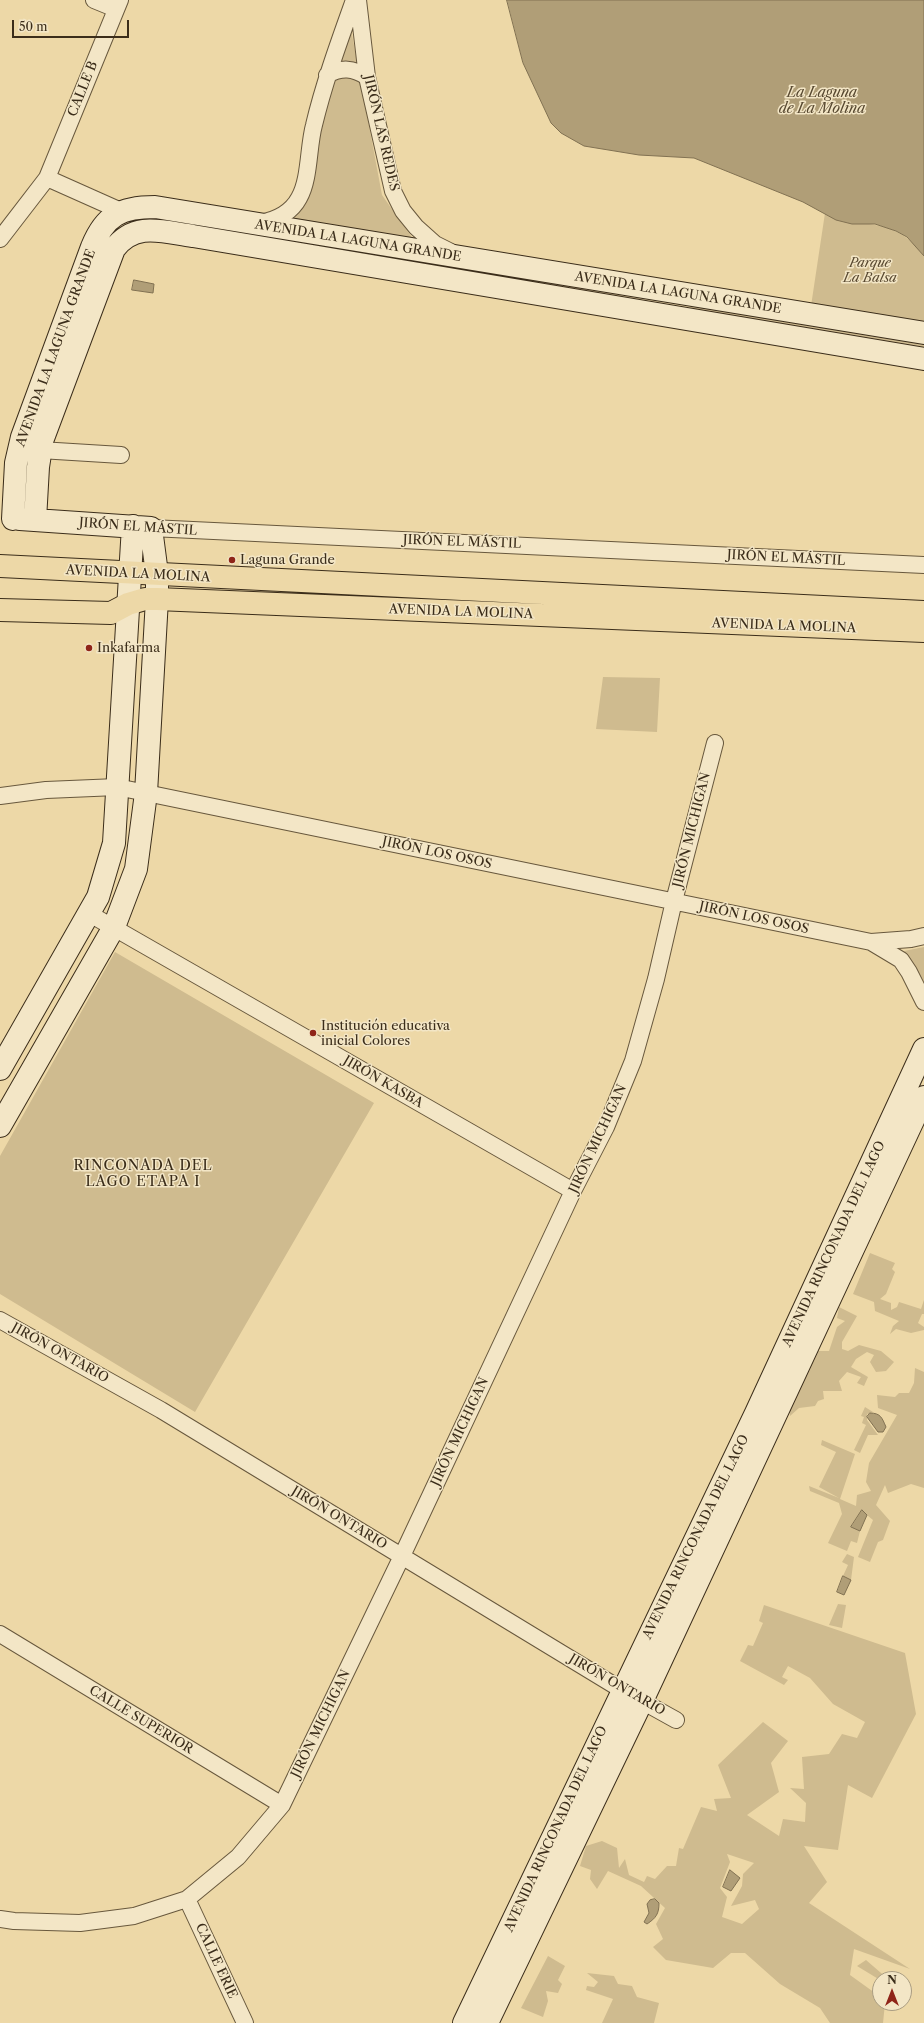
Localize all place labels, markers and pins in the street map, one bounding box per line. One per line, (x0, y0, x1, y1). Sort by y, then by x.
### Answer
place label: Laguna Grande (240, 552, 335, 568)
marker: Laguna Grande (227, 555, 237, 565)
place label: Inkafarma (97, 640, 160, 656)
marker: Inkafarma (84, 643, 94, 653)
place label: Institución educativa inicial Colores (321, 1018, 450, 1049)
marker: Institución educativa inicial Colores (308, 1028, 318, 1038)

